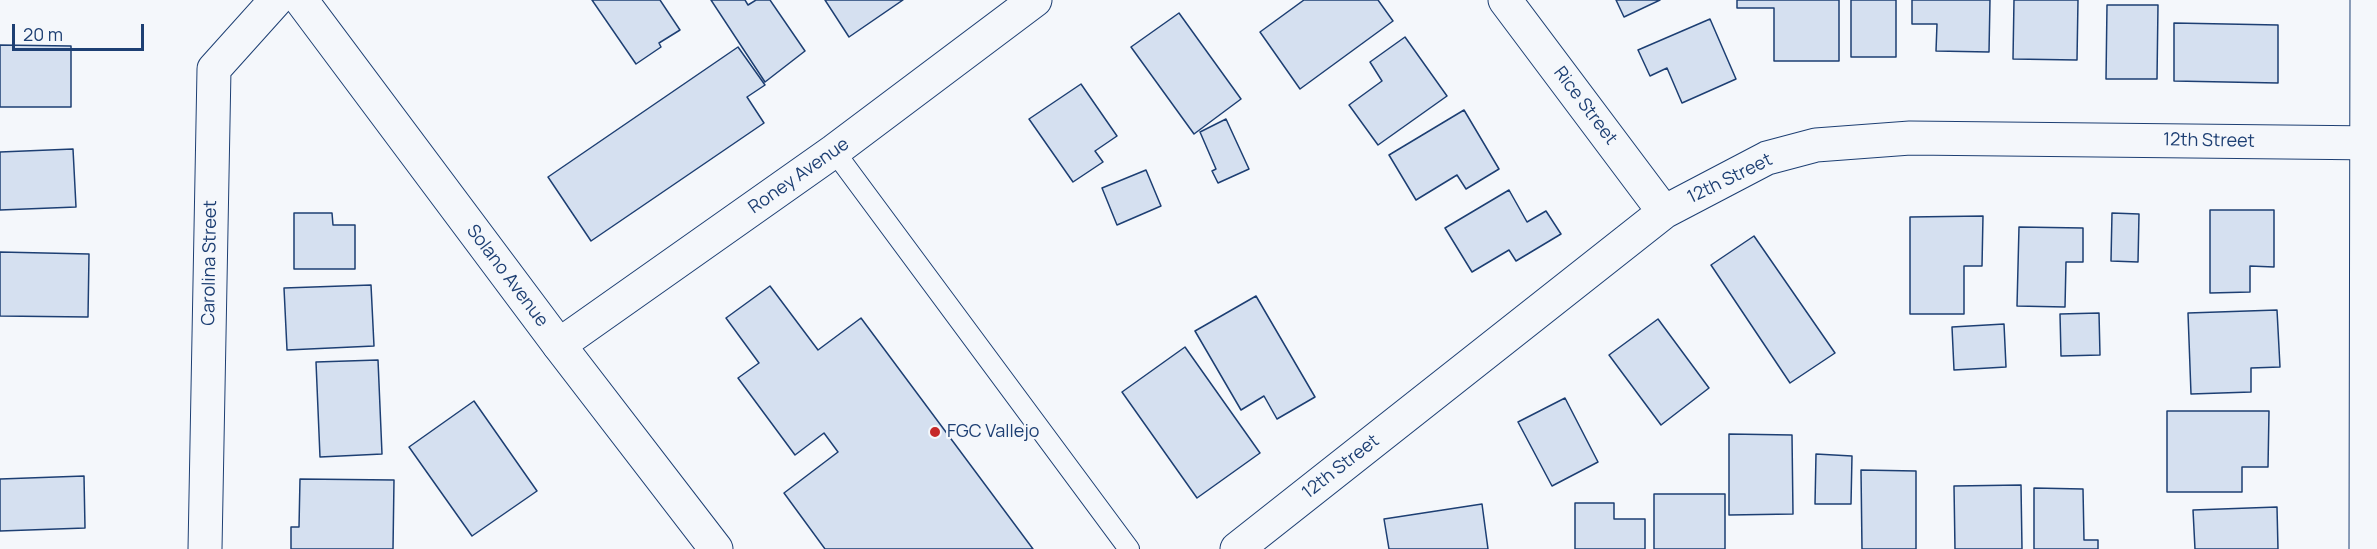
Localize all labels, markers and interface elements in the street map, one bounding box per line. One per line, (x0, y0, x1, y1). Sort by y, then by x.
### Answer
scale bar (15, 12, 147, 50)
text: 20 m (23, 22, 63, 46)
street label: Rice Street (1549, 63, 1621, 149)
street label: 12th Street (2163, 129, 2255, 153)
street label: Roney Avenue (745, 133, 853, 219)
street label: 12th Street (1684, 149, 1776, 209)
street label: Carolina Street (198, 200, 222, 326)
street label: Solano Avenue (462, 221, 552, 331)
place label: FGC Vallejo (947, 421, 1039, 443)
marker: FGC Vallejo (928, 425, 942, 439)
street label: 12th Street (1298, 430, 1384, 504)

